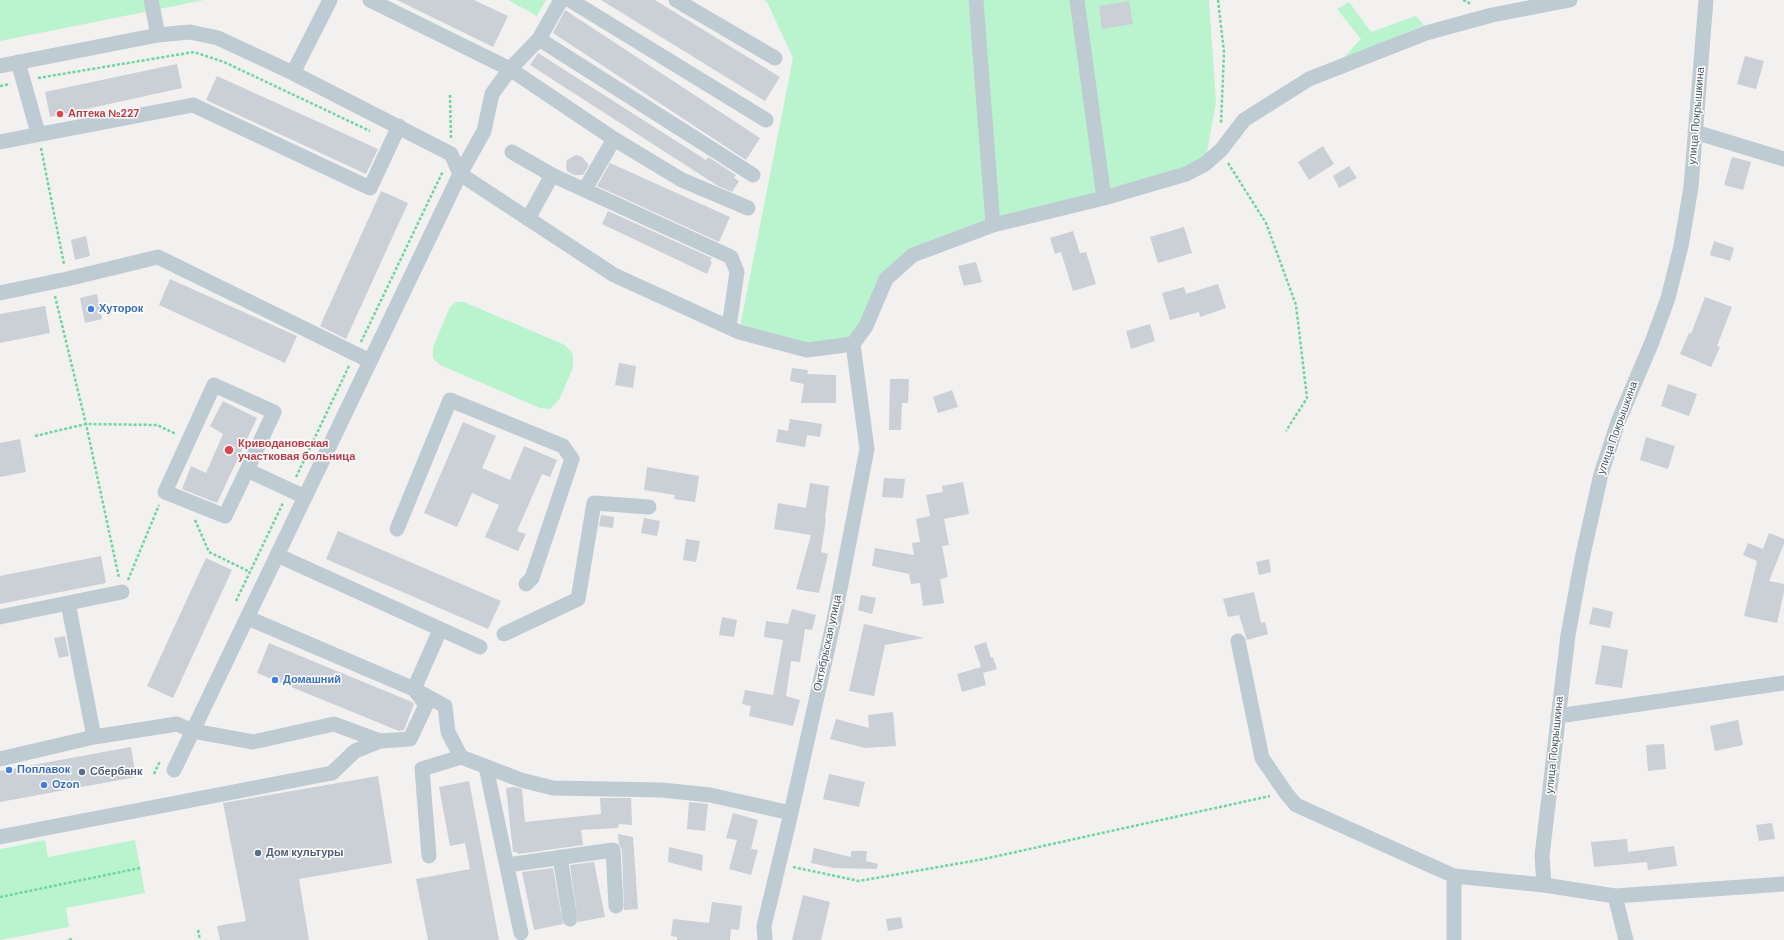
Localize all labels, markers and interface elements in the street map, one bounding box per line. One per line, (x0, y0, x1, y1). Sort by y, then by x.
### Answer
street label: улица Покрышкина (1686, 67, 1708, 165)
place label: Аптека №227 (68, 107, 139, 121)
marker: Аптека №227 (55, 109, 65, 119)
place label: Хуторок (99, 302, 143, 316)
marker: Хуторок (86, 304, 96, 314)
street label: улица Покрышкина (1595, 380, 1641, 476)
place label: Криводановская участковая больница (238, 437, 355, 463)
marker: Криводановская участковая больница (223, 444, 235, 456)
street label: Октябрьская улица (811, 593, 845, 693)
place label: Домашний (283, 673, 341, 687)
marker: Домашний (270, 675, 280, 685)
street label: улица Покрышкина (1543, 696, 1567, 794)
place label: Поплавок (17, 763, 70, 777)
marker: Поплавок (4, 765, 14, 775)
place label: Сбербанк (90, 765, 142, 779)
marker: Сбербанк (77, 767, 87, 777)
place label: Ozon (52, 778, 80, 792)
marker: Ozon (39, 780, 49, 790)
place label: Дом культуры (266, 846, 343, 860)
marker: Дом культуры (253, 848, 263, 858)

